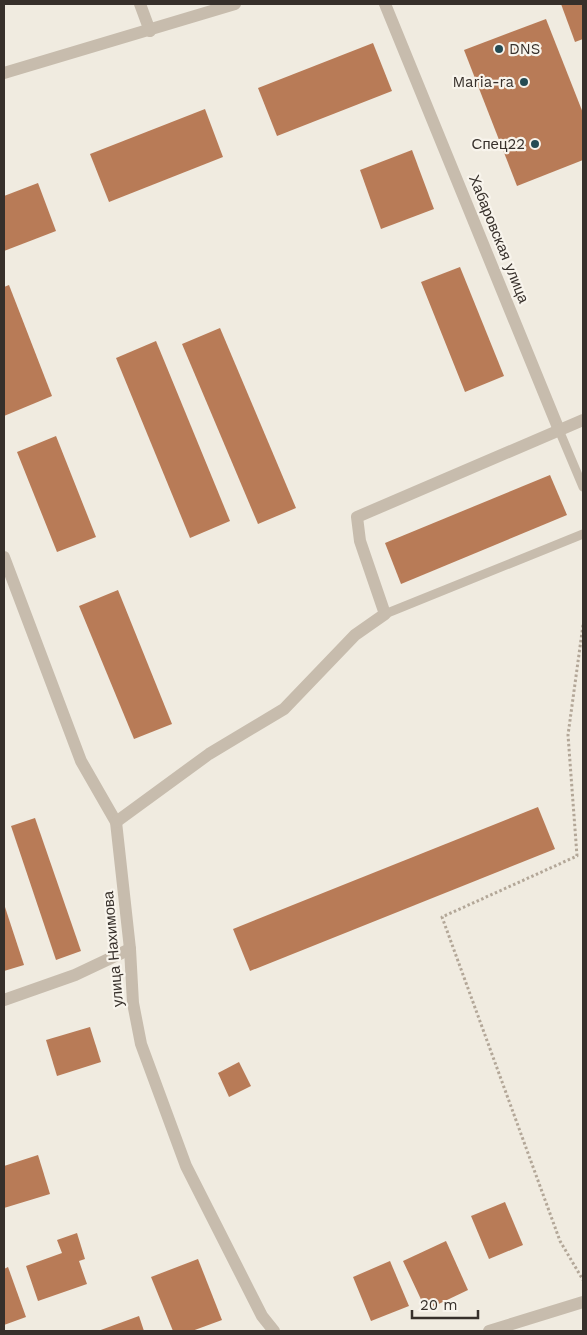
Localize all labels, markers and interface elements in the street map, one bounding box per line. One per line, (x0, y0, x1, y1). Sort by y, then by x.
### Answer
place label: DNS (509, 40, 540, 58)
marker: DNS (493, 43, 505, 55)
place label: Maria-ra (452, 73, 515, 91)
marker: Maria-ra (518, 76, 530, 88)
place label: Спец22 (472, 135, 525, 153)
marker: Спец22 (529, 138, 541, 150)
street label: Хабаровская улица (465, 172, 533, 306)
street label: улица Нахимова (99, 890, 127, 1008)
scale bar (412, 1288, 478, 1320)
text: 20 m (420, 1296, 458, 1314)

